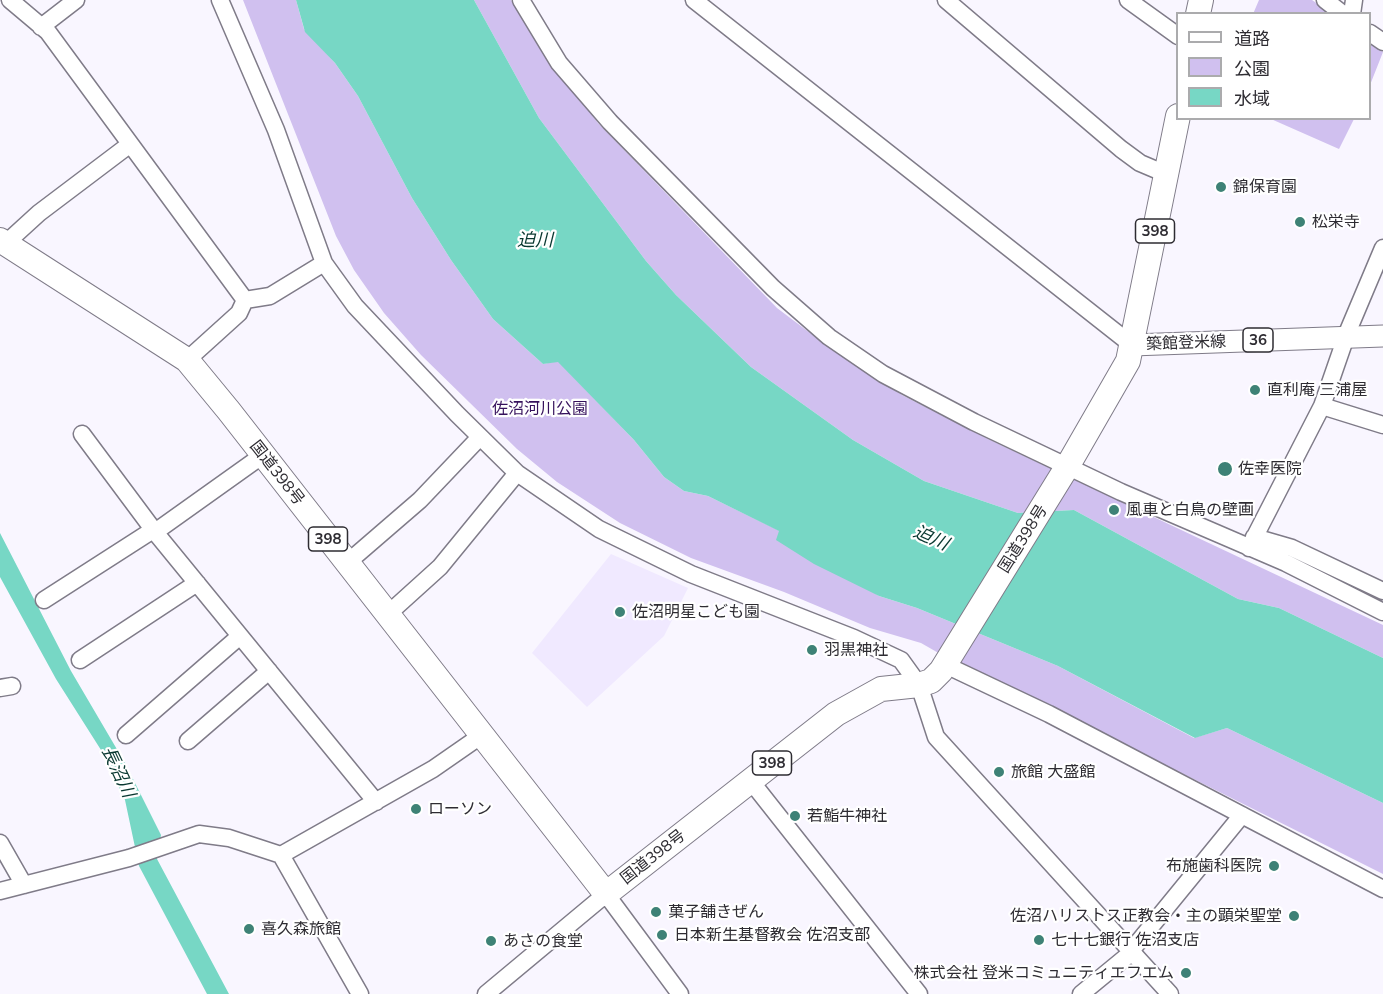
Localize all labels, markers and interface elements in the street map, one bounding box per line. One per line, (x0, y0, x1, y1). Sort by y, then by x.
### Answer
legend (1176, 12, 1371, 120)
text: 道路 (1234, 27, 1270, 50)
text: 公園 (1234, 57, 1270, 80)
text: 水域 (1234, 87, 1270, 110)
place label: 錦保育園 (1233, 177, 1297, 197)
marker: 錦保育園 (1214, 180, 1228, 194)
place label: 松栄寺 (1312, 212, 1360, 232)
marker: 松栄寺 (1293, 215, 1307, 229)
road number: 398 (1136, 219, 1174, 243)
water label: 迫川 (517, 230, 553, 252)
road number: 36 (1243, 328, 1273, 352)
street label: 築館登米線 (1146, 332, 1226, 354)
place label: 直利庵 三浦屋 (1267, 380, 1367, 400)
marker: 直利庵 三浦屋 (1248, 383, 1262, 397)
park label: 佐沼河川公園 (492, 399, 588, 419)
street label: 国道398号 (246, 437, 308, 509)
place label: 佐幸医院 (1238, 459, 1302, 479)
marker: 佐幸医院 (1216, 460, 1234, 478)
place label: 風車と白鳥の壁画 (1126, 500, 1254, 520)
street label: 国道398号 (995, 501, 1051, 577)
marker: 風車と白鳥の壁画 (1107, 503, 1121, 517)
water label: 迫川 (910, 521, 952, 555)
road number: 398 (308, 527, 348, 551)
place label: 佐沼明星こども園 (632, 602, 760, 622)
marker: 佐沼明星こども園 (613, 605, 627, 619)
place label: 羽黒神社 (824, 640, 888, 660)
marker: 羽黒神社 (805, 643, 819, 657)
water label: 長沼川 (97, 743, 139, 801)
road number: 398 (752, 751, 792, 775)
place label: 旅館 大盛館 (1011, 762, 1095, 782)
marker: 旅館 大盛館 (992, 765, 1006, 779)
place label: ローソン (428, 799, 492, 819)
marker: ローソン (409, 802, 423, 816)
place label: 若鮨牛神社 (807, 806, 887, 826)
marker: 若鮨牛神社 (788, 809, 802, 823)
street label: 国道398号 (617, 826, 689, 888)
place label: 布施歯科医院 (1166, 856, 1262, 876)
marker: 布施歯科医院 (1267, 859, 1281, 873)
place label: 菓子舗きぜん (668, 902, 764, 922)
marker: 菓子舗きぜん (649, 905, 663, 919)
place label: 佐沼ハリストス正教会・主の顕栄聖堂 (1010, 906, 1282, 926)
marker: 佐沼ハリストス正教会・主の顕栄聖堂 (1287, 909, 1301, 923)
place label: 喜久森旅館 (261, 919, 341, 939)
marker: 喜久森旅館 (242, 922, 256, 936)
place label: 日本新生基督教会 佐沼支部 (674, 925, 870, 945)
marker: 日本新生基督教会 佐沼支部 (655, 928, 669, 942)
place label: 七十七銀行 佐沼支店 (1051, 930, 1199, 950)
place label: あさの食堂 (503, 931, 583, 951)
marker: 七十七銀行 佐沼支店 (1032, 933, 1046, 947)
marker: あさの食堂 (484, 934, 498, 948)
place label: 株式会社 登米コミュニティエフエム (914, 963, 1174, 983)
marker: 株式会社 登米コミュニティエフエム (1179, 966, 1193, 980)

